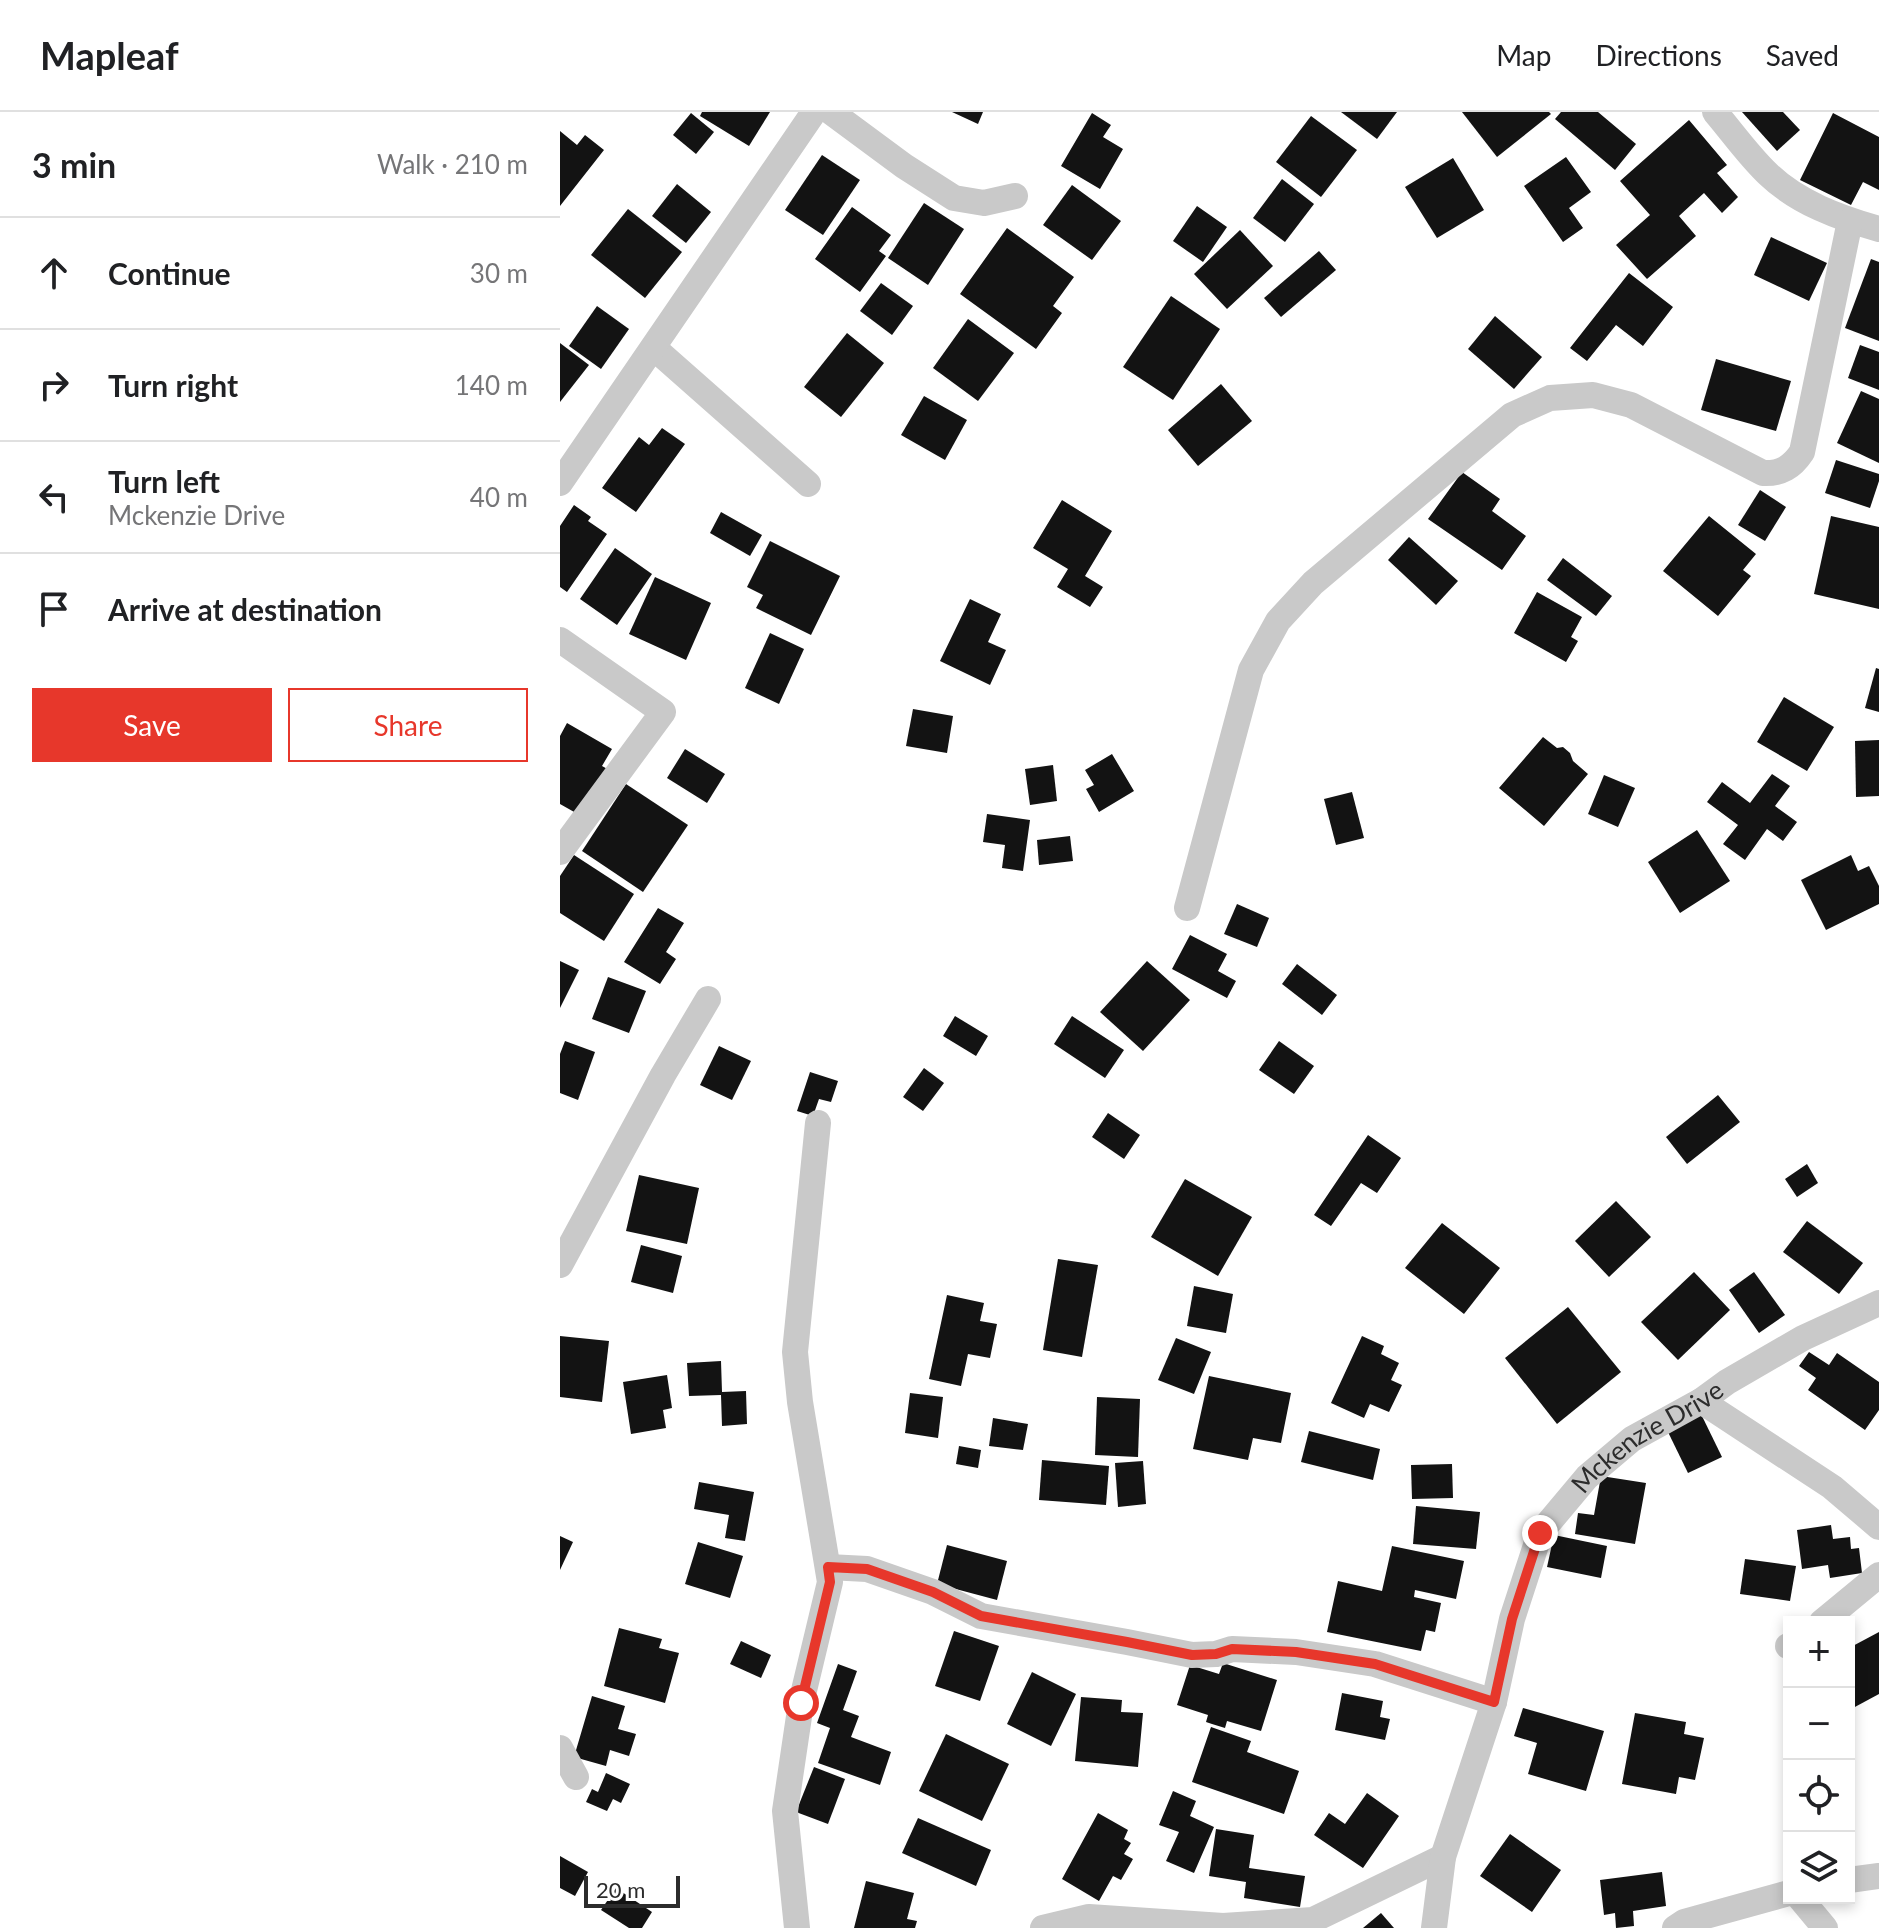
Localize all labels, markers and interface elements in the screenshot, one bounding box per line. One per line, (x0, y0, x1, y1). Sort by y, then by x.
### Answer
text: Mapleaf (40, 32, 179, 78)
text: Map (1496, 38, 1551, 72)
text: Directions (1595, 38, 1722, 72)
text: Saved (1766, 38, 1839, 72)
text: 3 min (32, 144, 116, 185)
text: Walk · 210 m (377, 148, 528, 180)
icon: ahead (32, 251, 76, 295)
text: Continue (108, 255, 231, 291)
text: 30 m (470, 257, 528, 289)
icon: right (32, 363, 76, 407)
text: Turn right (108, 367, 238, 403)
text: 140 m (455, 369, 528, 401)
text: Turn left (108, 463, 220, 499)
icon: left (32, 475, 76, 519)
text: 40 m (470, 481, 528, 513)
text: Mckenzie Drive (108, 499, 285, 531)
icon: arrive (32, 587, 76, 631)
text: Arrive at destination (108, 591, 382, 627)
button: Save (32, 688, 272, 762)
button: Share (288, 688, 528, 762)
street label: Mckenzie Drive (1564, 1373, 1729, 1499)
route end (1522, 1515, 1558, 1551)
map controls (1783, 1616, 1855, 1904)
button: + (1783, 1616, 1855, 1688)
route start (783, 1685, 819, 1721)
button: − (1783, 1688, 1855, 1760)
button: locate (1783, 1760, 1855, 1832)
button: layers (1783, 1832, 1855, 1904)
scale bar (584, 1872, 680, 1908)
text: 20 m (596, 1876, 645, 1903)

